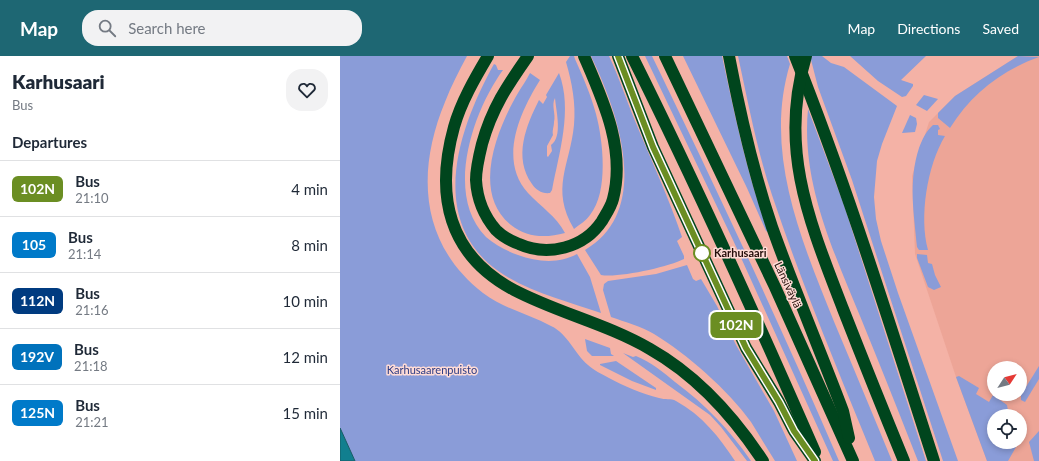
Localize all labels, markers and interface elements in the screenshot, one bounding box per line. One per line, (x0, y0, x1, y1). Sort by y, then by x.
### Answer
search box (82, 10, 362, 46)
text: Map (20, 17, 58, 40)
icon: search (96, 17, 118, 39)
text: Search here (128, 19, 206, 37)
text: Map (848, 20, 875, 37)
text: Directions (897, 20, 960, 37)
text: Saved (982, 20, 1019, 37)
button: heart (286, 69, 328, 111)
text: Karhusaari (12, 70, 105, 93)
text: Bus (12, 97, 33, 113)
text: Departures (12, 133, 87, 151)
text: Bus (75, 172, 100, 190)
text: 102N (20, 180, 55, 197)
text: 4 min (291, 180, 328, 198)
text: 21:10 (75, 190, 109, 206)
text: Bus (68, 228, 93, 246)
text: 105 (22, 236, 46, 253)
text: 8 min (291, 236, 328, 254)
marker: Karhusaari (693, 244, 711, 262)
text: 21:14 (68, 246, 101, 262)
place label: Karhusaari (714, 246, 767, 259)
street label: Länsiväylä (772, 260, 805, 310)
text: Bus (75, 284, 100, 302)
text: 112N (20, 292, 55, 309)
text: 10 min (282, 292, 328, 310)
text: 21:16 (75, 302, 109, 318)
line badge: 102N (708, 312, 764, 338)
text: 102N (718, 316, 754, 333)
text: Bus (74, 340, 99, 358)
text: 192V (20, 348, 54, 365)
text: 12 min (282, 348, 328, 366)
text: 21:18 (74, 358, 108, 374)
north arrow (987, 361, 1027, 401)
map controls (987, 361, 1027, 449)
park label: Karhusaarenpuisto (387, 363, 477, 376)
text: Bus (75, 396, 100, 414)
text: 125N (20, 404, 55, 421)
text: 15 min (282, 404, 328, 422)
button: locate (987, 409, 1027, 449)
text: 21:21 (75, 414, 109, 430)

